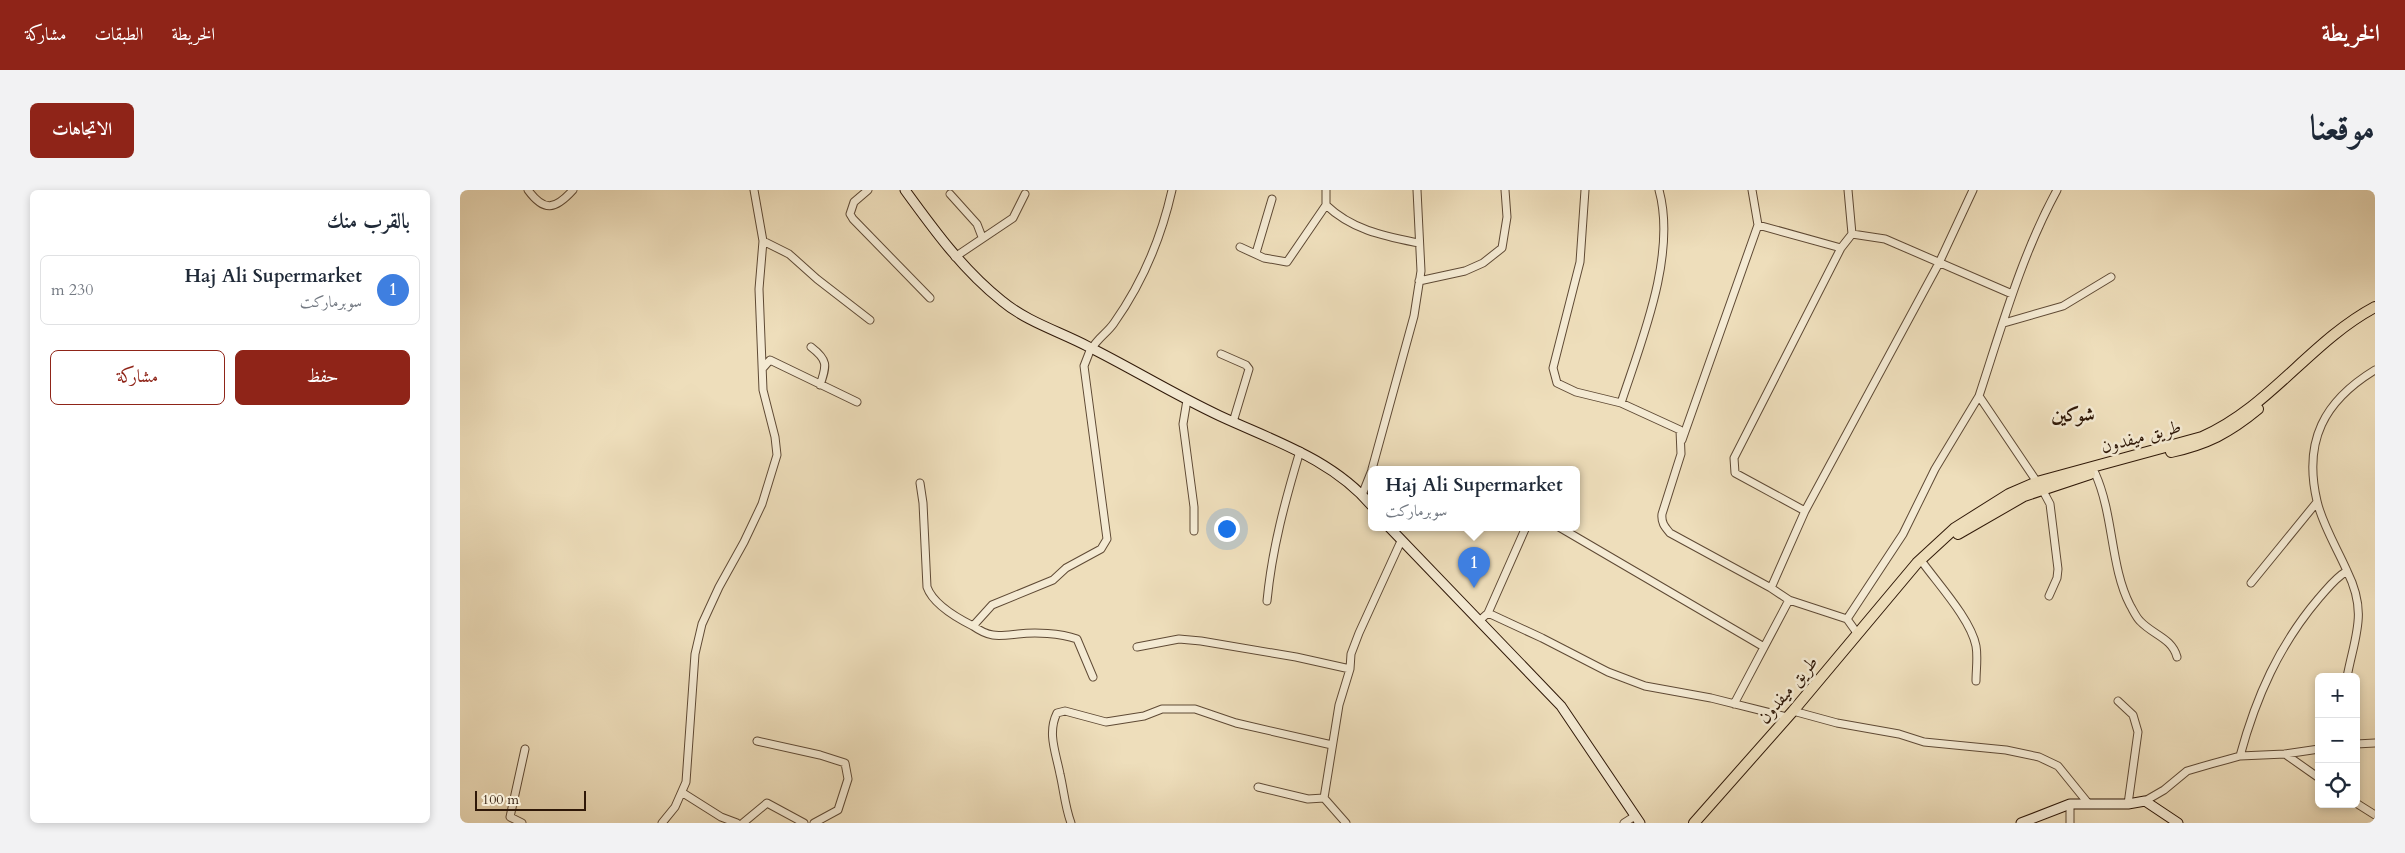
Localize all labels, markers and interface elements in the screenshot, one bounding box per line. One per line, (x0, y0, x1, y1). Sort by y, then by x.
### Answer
text: الخريطة (2322, 17, 2380, 50)
text: مشاركة (25, 22, 66, 47)
text: الطبقات (94, 22, 143, 47)
text: الخريطة (171, 22, 215, 47)
button: الاتجاهات (30, 103, 134, 158)
text: موقعنا (2310, 104, 2375, 152)
text: بالقرب منك (327, 207, 410, 236)
text: Haj Ali Supermarket (184, 263, 362, 289)
text: 230 m (51, 279, 93, 301)
text: 1 (389, 279, 397, 301)
text: سوبرماركت (300, 291, 362, 313)
button: مشاركة (50, 350, 225, 405)
button: حفظ (235, 350, 410, 405)
district label: شوكين (2051, 401, 2095, 428)
street label: طريق ميفدون (2098, 414, 2184, 460)
popup (1368, 466, 1580, 531)
text: Haj Ali Supermarket (1385, 472, 1563, 498)
text: سوبرماركت (1385, 500, 1447, 522)
your location (1214, 516, 1240, 542)
pin: 1 (1458, 547, 1490, 588)
street label: طريق ميفدون (1752, 651, 1824, 729)
map controls (2315, 673, 2360, 808)
button: + (2315, 673, 2360, 718)
button: − (2315, 718, 2360, 763)
button: locate (2315, 763, 2360, 808)
scale bar (475, 788, 586, 811)
text: 100 m (482, 790, 519, 809)

